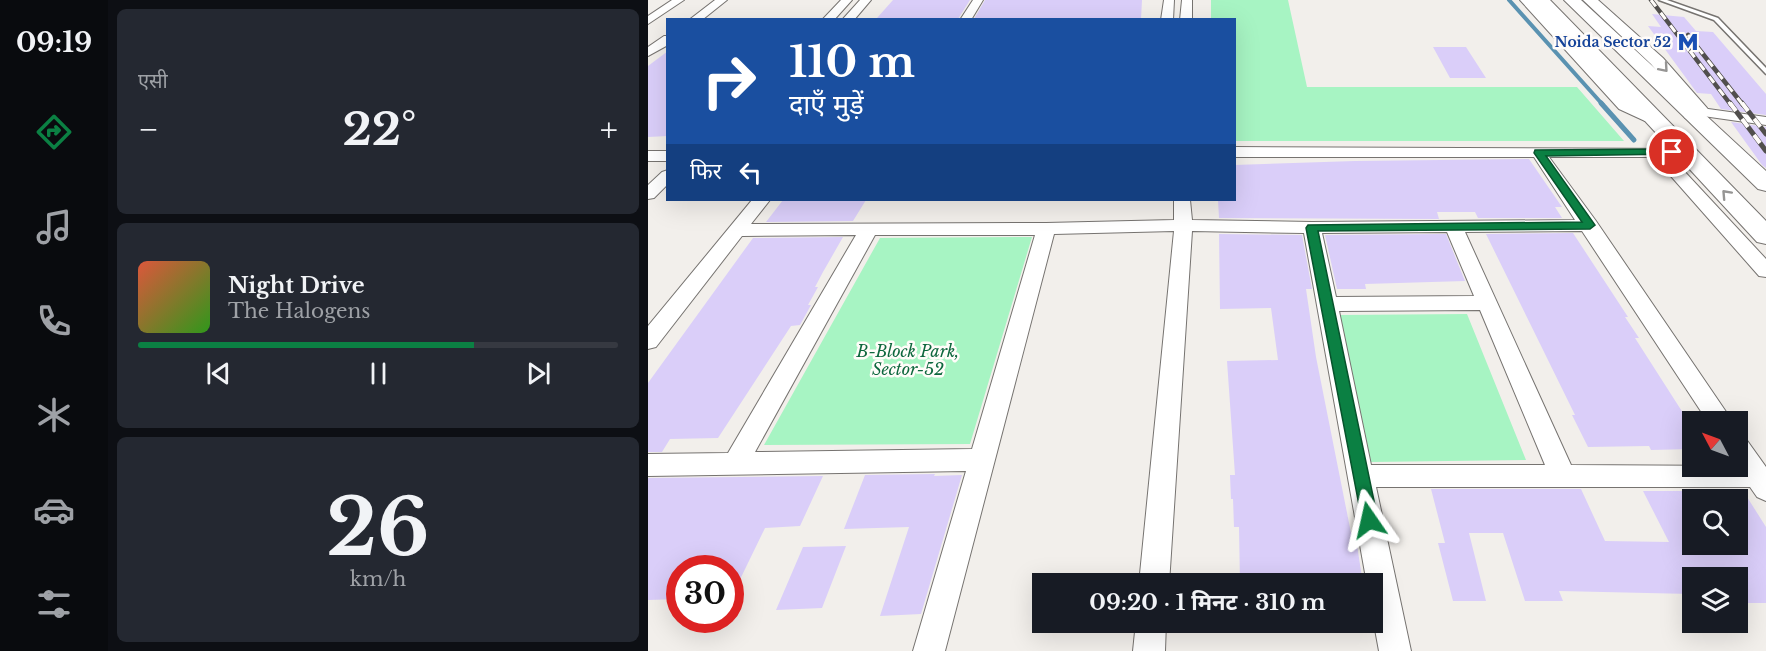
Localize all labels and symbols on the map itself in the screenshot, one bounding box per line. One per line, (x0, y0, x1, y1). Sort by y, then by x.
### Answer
metro station icon: Noida Sector 52 (1676, 30, 1700, 54)
place label: Noida Sector 52 (1555, 33, 1671, 51)
one-way arrow (1657, 61, 1668, 72)
pin (1646, 126, 1697, 177)
one-way arrow (1722, 190, 1733, 201)
park label: B-Block Park, Sector-52 (856, 341, 959, 379)
north arrow (1682, 411, 1748, 477)
position arrow (1337, 488, 1401, 552)
speed limit sign: 30 (666, 555, 744, 633)

